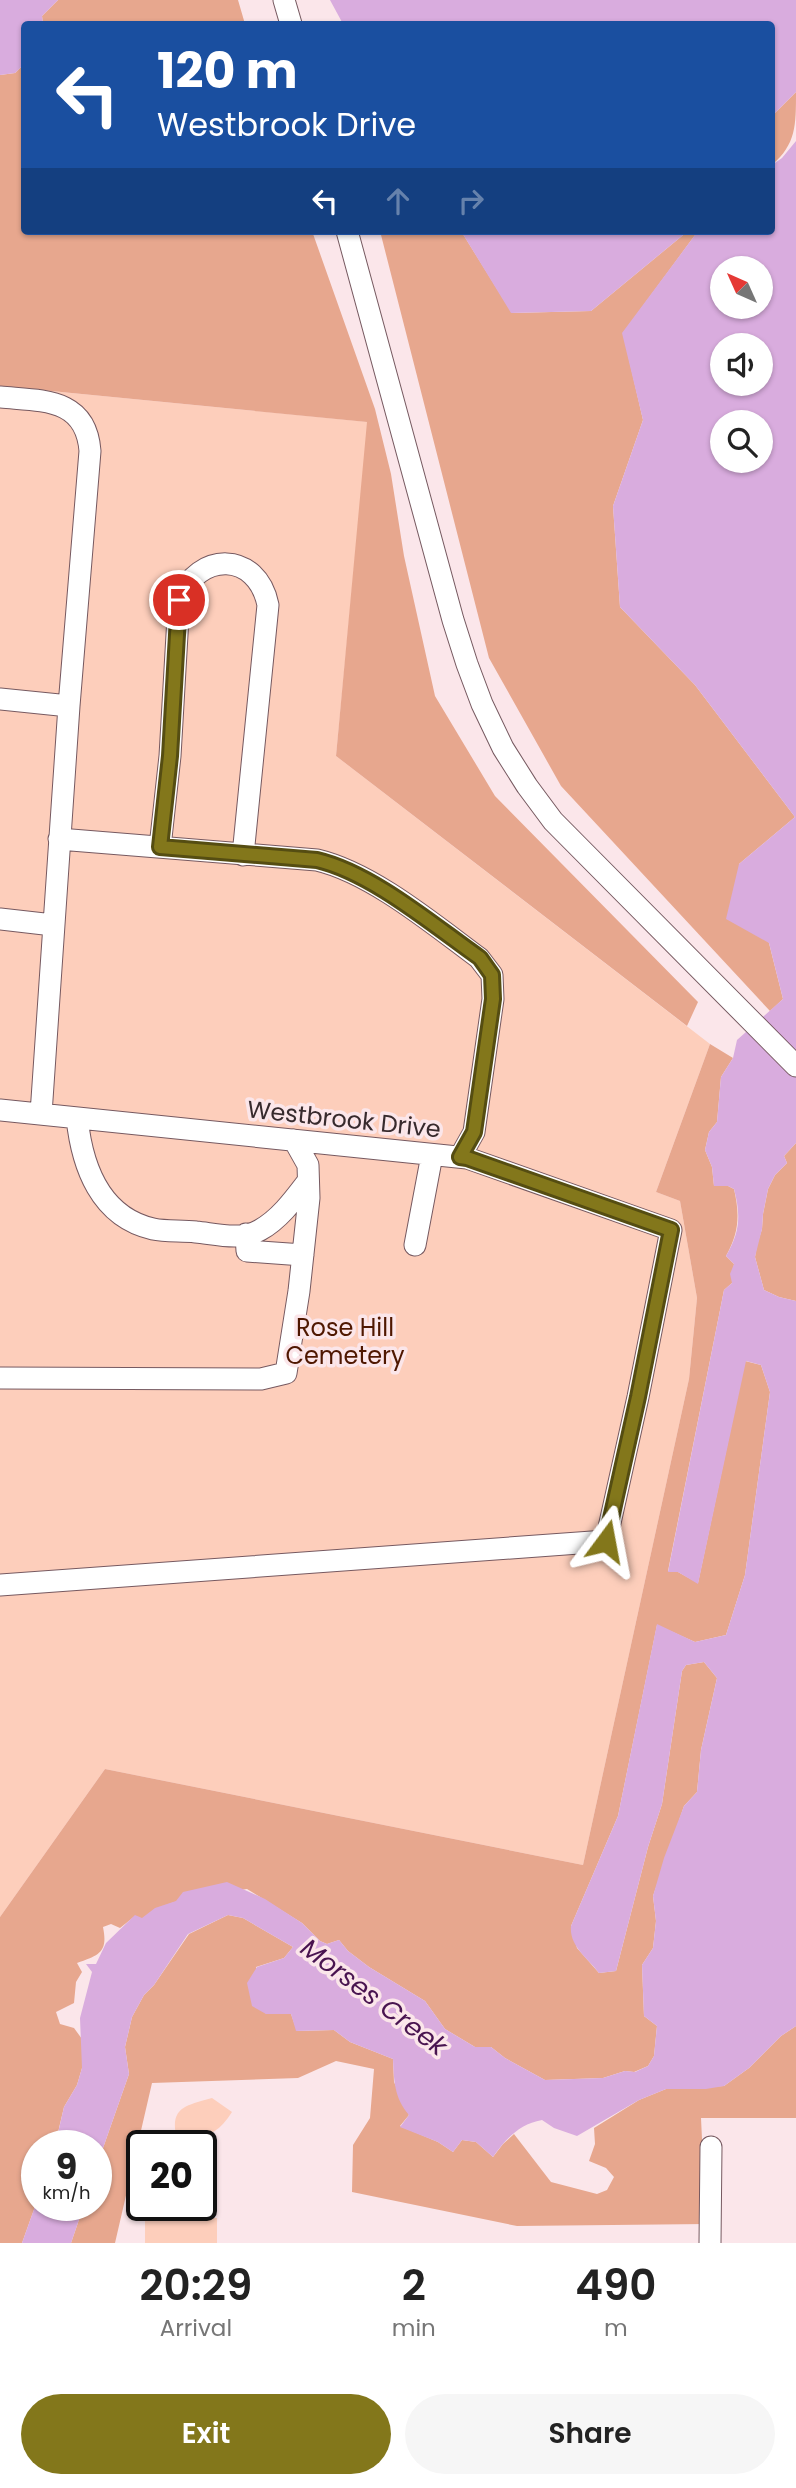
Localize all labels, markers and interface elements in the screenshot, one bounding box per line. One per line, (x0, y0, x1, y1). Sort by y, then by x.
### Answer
text: 120 m (157, 37, 298, 105)
icon: left (42, 49, 133, 140)
text: Westbrook Drive (157, 102, 416, 147)
icon: left (306, 182, 344, 220)
icon: ahead (379, 182, 417, 220)
icon: right (452, 182, 490, 220)
north arrow (710, 256, 774, 318)
map controls (710, 256, 773, 473)
button: sound (710, 333, 773, 396)
button: search (710, 410, 773, 473)
pin (149, 570, 209, 630)
icon: arrive (160, 581, 198, 619)
street label: Westbrook Drive (246, 1092, 442, 1146)
park label: Rose Hill Cemetery (285, 1311, 405, 1372)
position arrow (569, 1504, 643, 1578)
water label: Morses Creek (293, 1930, 456, 2065)
speed limit sign: 20 (126, 2130, 217, 2221)
text: 9 (56, 2142, 77, 2191)
text: km/h (43, 2180, 90, 2205)
text: 20:29 (140, 2256, 252, 2315)
text: 2 (402, 2256, 426, 2315)
text: 490 (575, 2256, 656, 2315)
text: Arrival (160, 2312, 232, 2344)
text: min (392, 2312, 436, 2344)
text: m (604, 2312, 628, 2344)
button: Exit (21, 2394, 391, 2474)
button: Share (405, 2394, 775, 2474)

